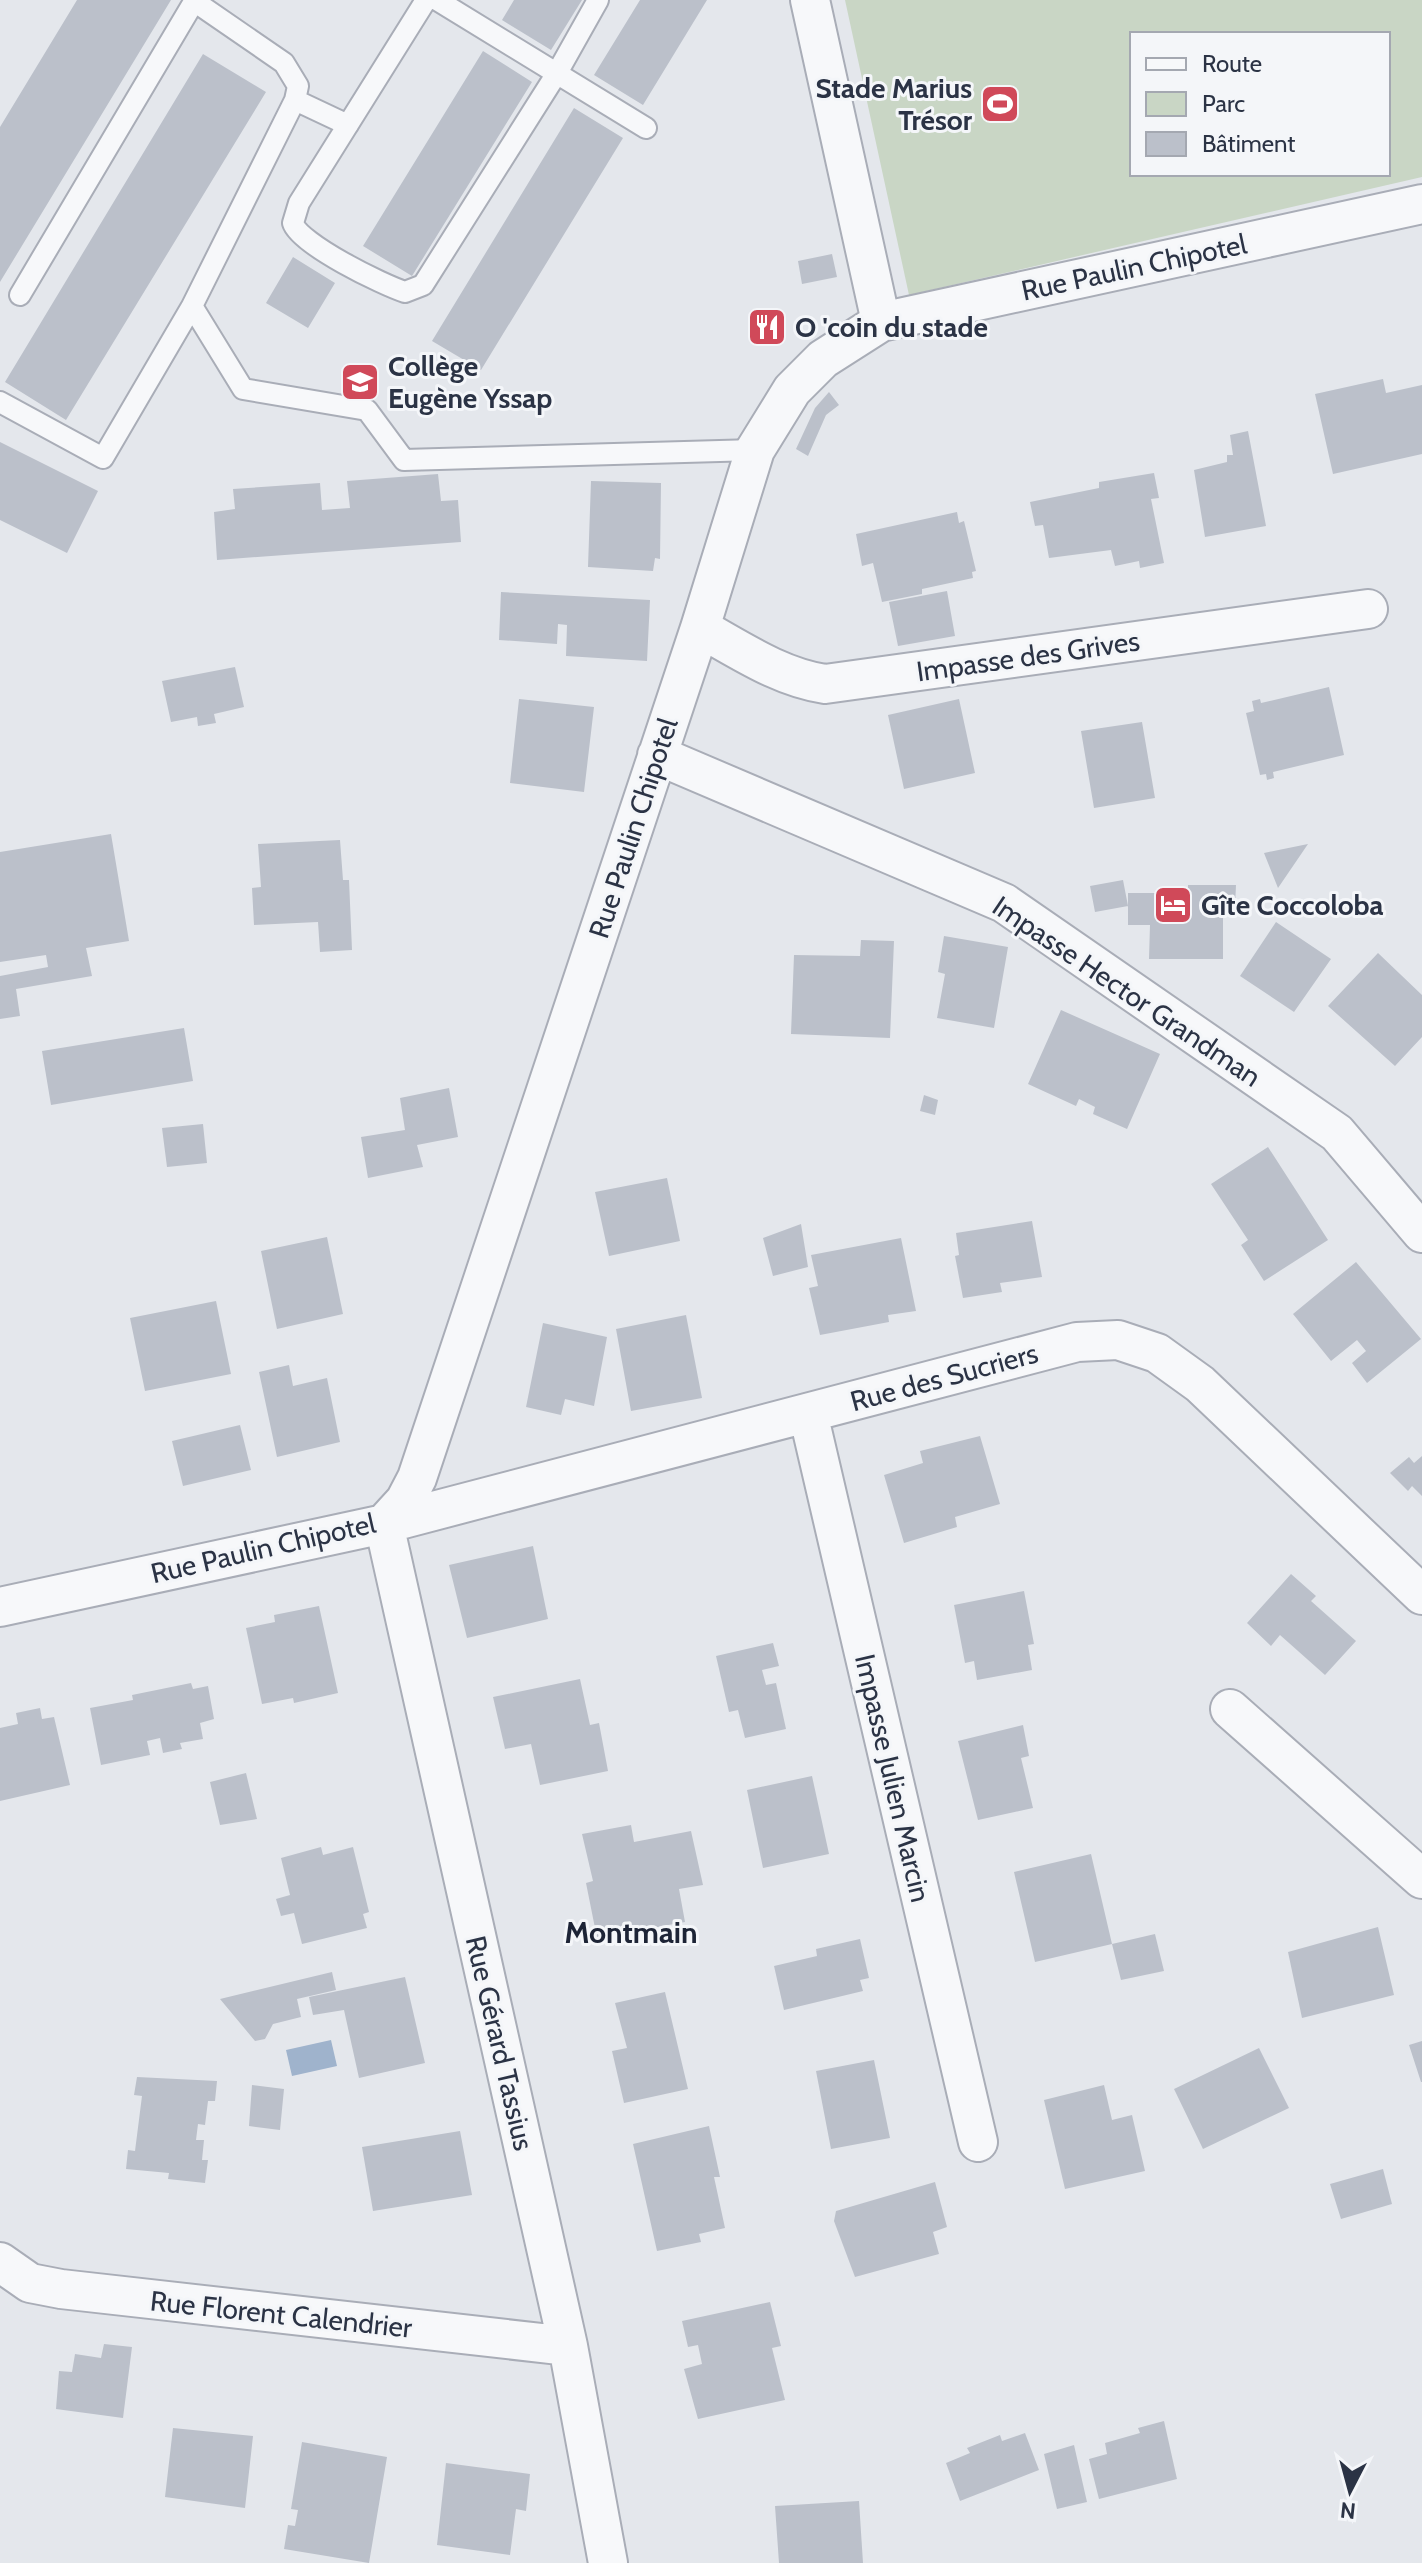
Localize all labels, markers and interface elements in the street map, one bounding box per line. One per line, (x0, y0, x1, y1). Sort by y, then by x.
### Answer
legend (1130, 32, 1390, 176)
text: Route (1202, 49, 1262, 78)
place label: Stade Marius Trésor (815, 71, 973, 137)
sports icon: Stade Marius Trésor (979, 83, 1021, 125)
text: Parc (1202, 89, 1245, 118)
text: Bâtiment (1202, 129, 1295, 158)
street label: Rue Paulin Chipotel (1018, 226, 1250, 307)
restaurant icon: O 'coin du stade (746, 306, 788, 348)
place label: O 'coin du stade (795, 310, 988, 344)
place label: Collège Eugène Yssap (388, 349, 552, 415)
school or university icon: Collège Eugène Yssap (339, 361, 381, 403)
street label: Impasse des Grives (914, 624, 1142, 688)
street label: Rue Paulin Chipotel (581, 713, 685, 942)
hotel icon: Gîte Coccoloba (1152, 884, 1194, 926)
place label: Gîte Coccoloba (1201, 888, 1384, 922)
street label: Impasse Hector Grandman (986, 889, 1268, 1093)
street label: Rue des Sucriers (847, 1336, 1041, 1418)
street label: Rue Paulin Chipotel (147, 1506, 379, 1590)
street label: Impasse Julien Marcin (848, 1651, 938, 1905)
district label: Montmain (564, 1914, 698, 1951)
street label: Rue Gérard Tassius (459, 1932, 541, 2154)
street label: Rue Florent Calendrier (148, 2283, 414, 2345)
north arrow (1310, 2451, 1390, 2531)
text: N (1339, 2496, 1357, 2525)

